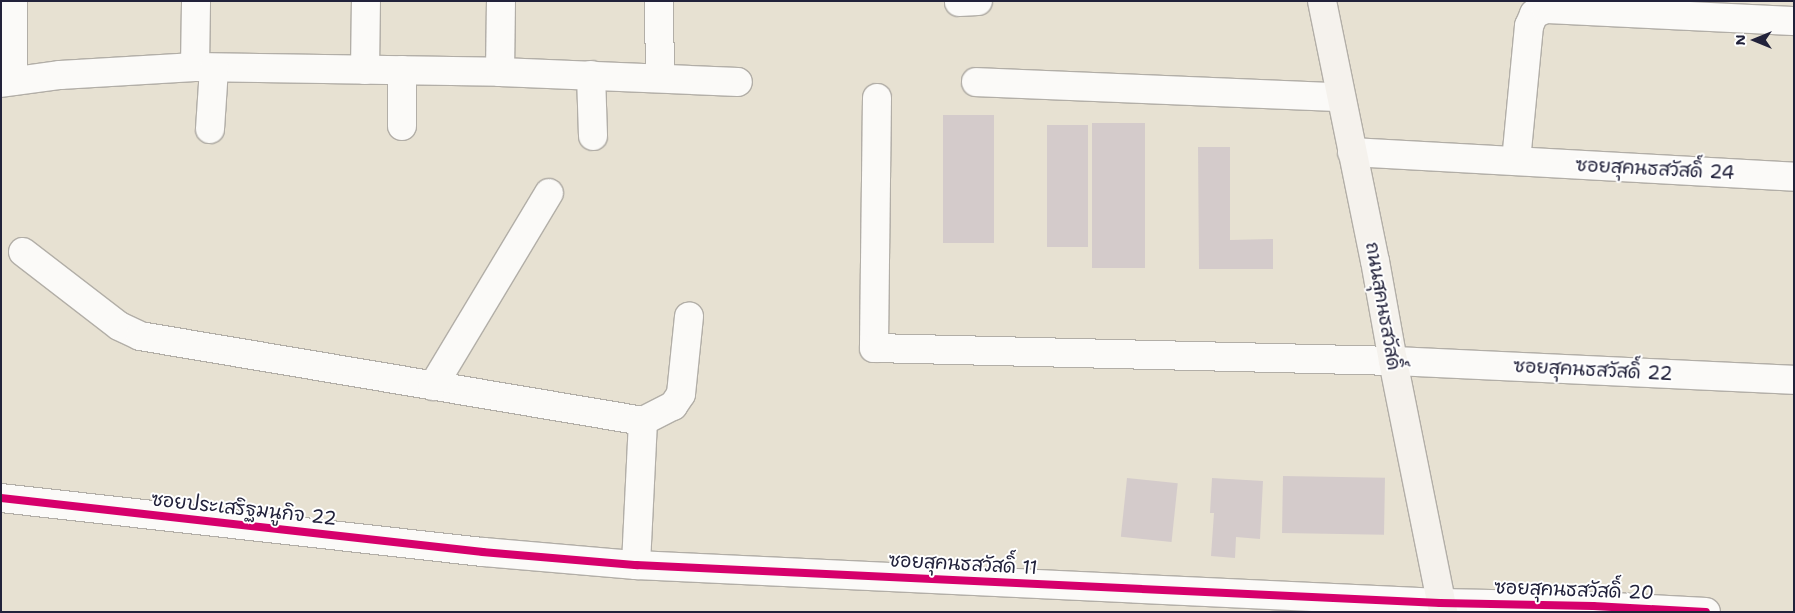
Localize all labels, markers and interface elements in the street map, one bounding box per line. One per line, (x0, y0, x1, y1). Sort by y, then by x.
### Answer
north arrow (1730, 15, 1780, 65)
text: N (1731, 34, 1749, 46)
street label: ซอยสุคนธสวัสดิ์ 24 (1575, 153, 1735, 185)
street label: ถนนสุคนธสวัสดิ์ (1361, 240, 1405, 372)
street label: ซอยสุคนธสวัสดิ์ 22 (1513, 354, 1673, 386)
street label: ซอยประเสริฐมนูกิจ 22 (150, 488, 338, 530)
street label: ซอยสุคนธสวัสดิ์ 11 (888, 549, 1038, 579)
street label: ซอยสุคนธสวัสดิ์ 20 (1494, 576, 1654, 604)

